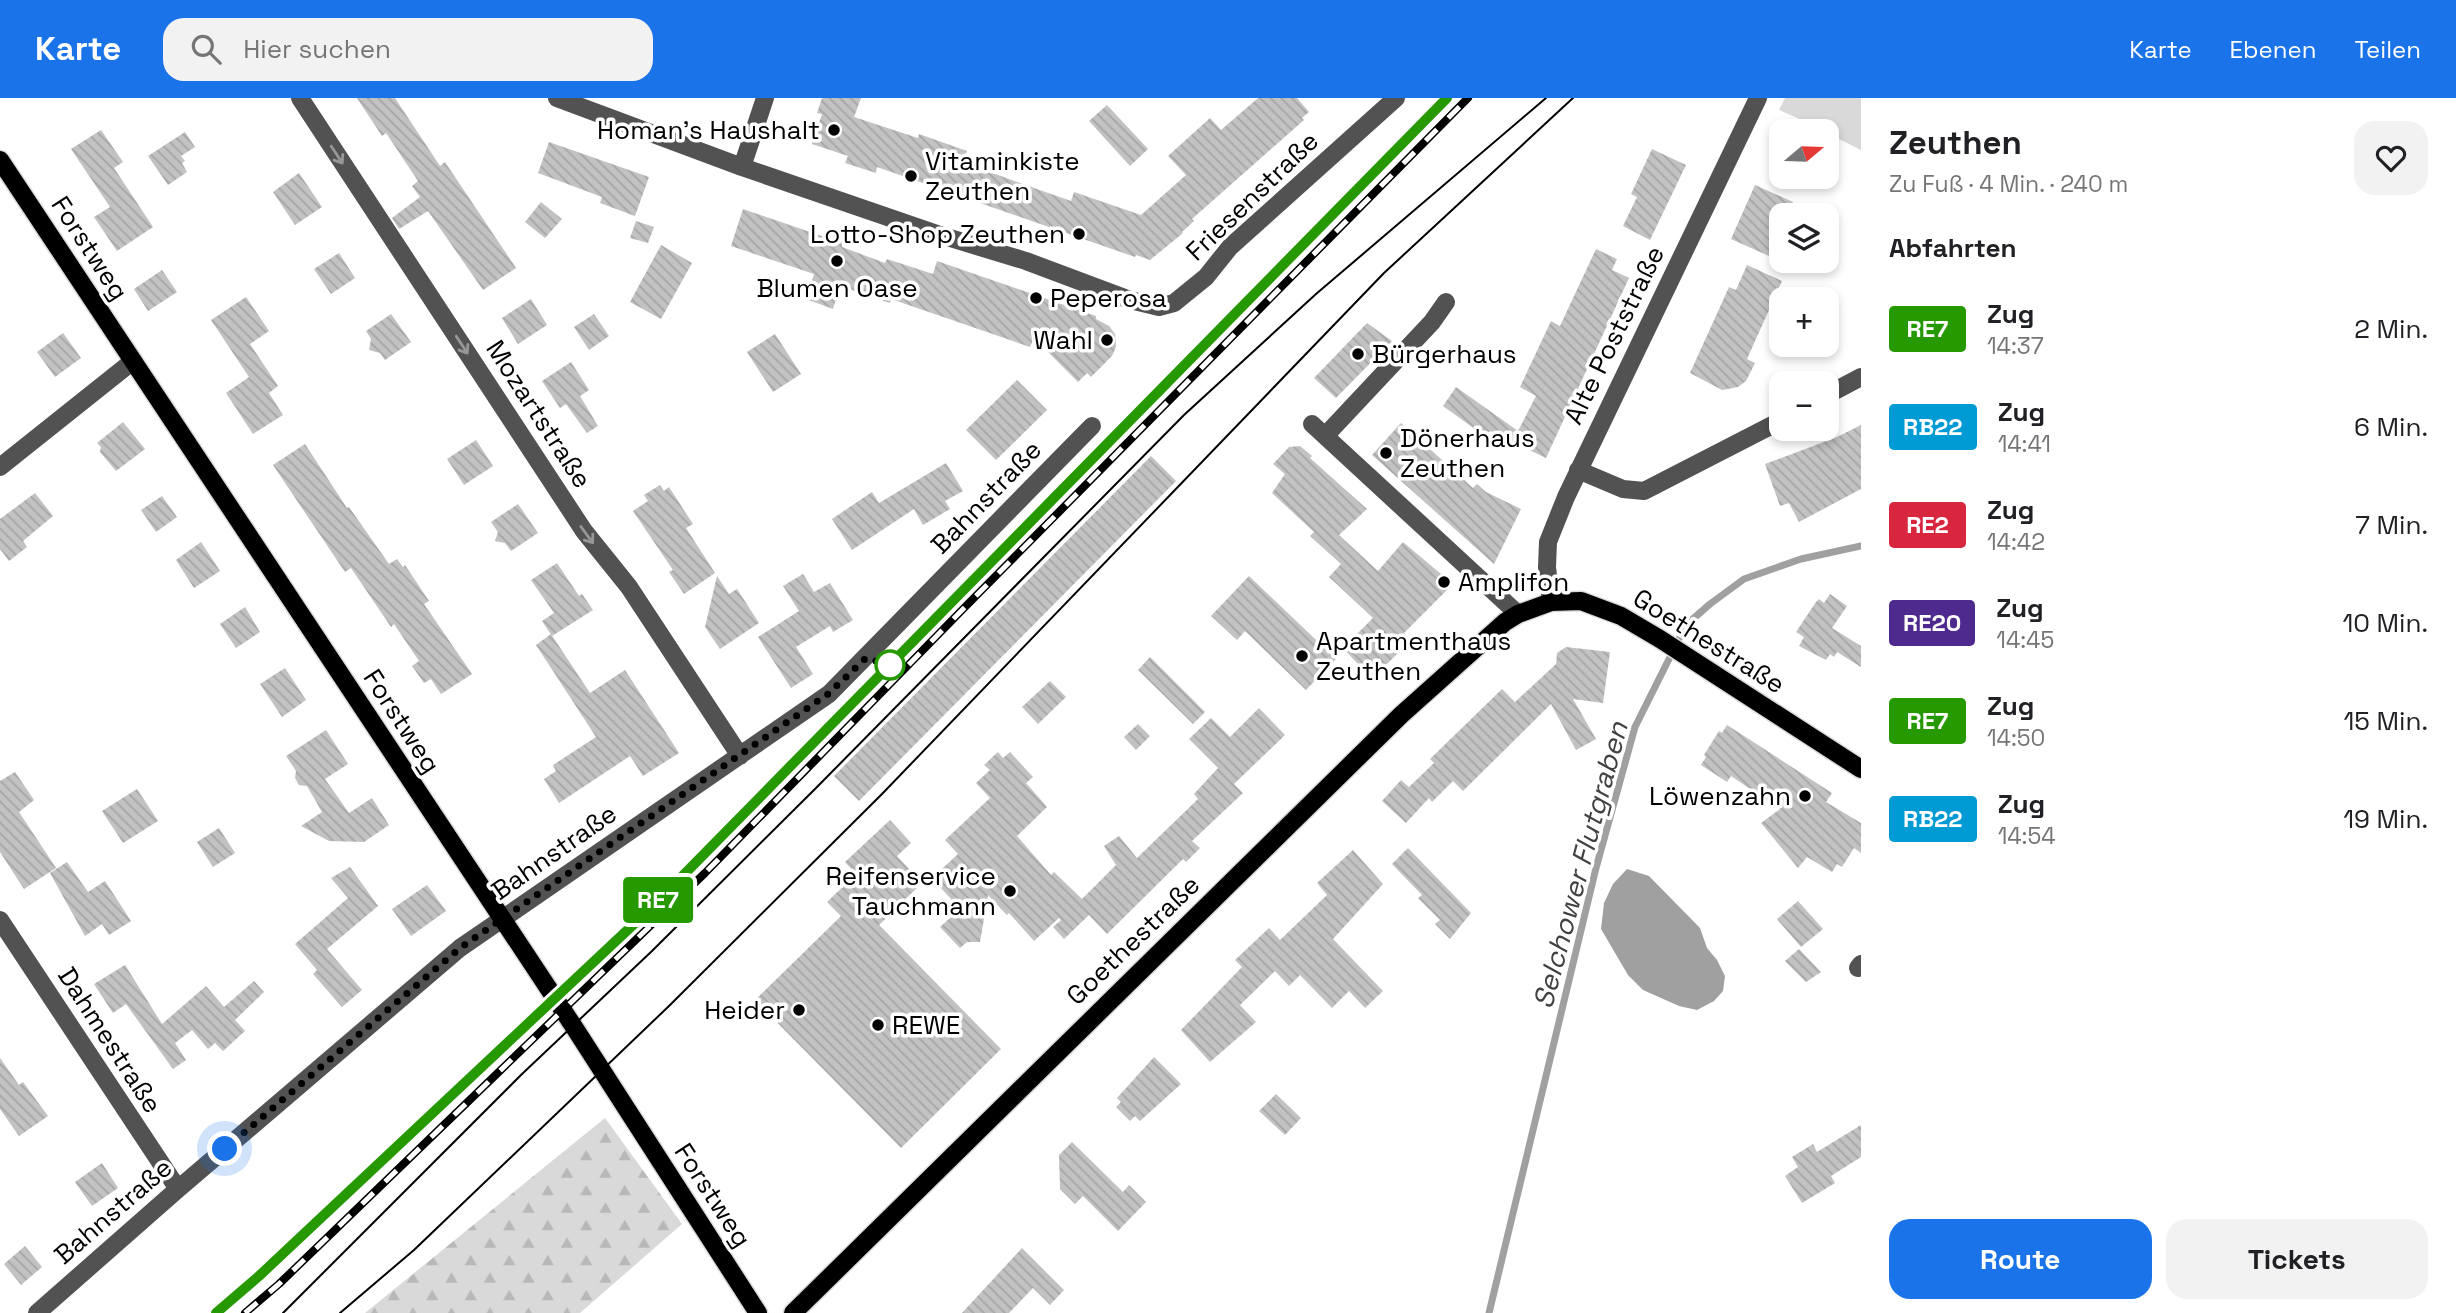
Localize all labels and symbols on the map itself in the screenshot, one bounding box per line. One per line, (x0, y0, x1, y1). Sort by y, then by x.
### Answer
place label: Homan's Haushalt (597, 113, 820, 147)
north arrow (1769, 119, 1839, 189)
marker: Homan's Haushalt (826, 122, 842, 138)
street label: Friesenstraße (1178, 124, 1326, 268)
place label: Vitaminkiste Zeuthen (925, 144, 1080, 208)
one-way arrow (330, 145, 344, 164)
marker: Vitaminkiste Zeuthen (903, 168, 919, 184)
street label: Forstweg (44, 189, 136, 307)
place label: Lotto-Shop Zeuthen (810, 217, 1065, 251)
marker: Lotto-Shop Zeuthen (1071, 226, 1087, 242)
street label: Alte Poststraße (1556, 240, 1672, 430)
marker: Blumen Oase (829, 253, 845, 269)
place label: Blumen Oase (756, 271, 918, 305)
place label: Peperosa (1050, 281, 1167, 315)
marker: Peperosa (1028, 290, 1044, 306)
place label: Wahl (1033, 323, 1093, 357)
marker: Wahl (1099, 332, 1115, 348)
street label: Mozartstraße (479, 334, 599, 494)
one-way arrow (455, 335, 469, 354)
place label: Bürgerhaus (1372, 337, 1517, 371)
marker: Bürgerhaus (1350, 346, 1366, 362)
place label: Dönerhaus Zeuthen (1400, 421, 1535, 485)
street label: Bahnstraße (923, 433, 1049, 561)
marker: Dönerhaus Zeuthen (1378, 445, 1394, 461)
one-way arrow (580, 525, 595, 544)
place label: Amplifon (1458, 565, 1569, 599)
marker: Amplifon (1436, 574, 1452, 590)
street label: Goethestraße (1627, 581, 1791, 701)
place label: Apartmenthaus Zeuthen (1316, 624, 1511, 688)
marker: Apartmenthaus Zeuthen (1294, 648, 1310, 664)
unlabelled marker (875, 650, 905, 680)
street label: Forstweg (356, 662, 448, 780)
water label: Selchower Flutgraben (1524, 717, 1636, 1012)
place label: Löwenzahn (1649, 779, 1791, 813)
marker: Löwenzahn (1797, 788, 1813, 804)
street label: Bahnstraße (485, 796, 623, 908)
place label: Reifenservice Tauchmann (825, 859, 996, 923)
street label: Goethestraße (1059, 868, 1207, 1012)
line badge: RE7 (618, 877, 698, 923)
marker: Reifenservice Tauchmann (1002, 883, 1018, 899)
street label: Dahmestraße (50, 961, 170, 1119)
place label: Heider (704, 993, 785, 1027)
marker: Heider (791, 1002, 807, 1018)
place label: REWE (892, 1008, 960, 1042)
marker: REWE (870, 1017, 886, 1033)
your location (207, 1131, 242, 1166)
street label: Forstweg (667, 1136, 759, 1254)
street label: Bahnstraße (47, 1150, 179, 1272)

